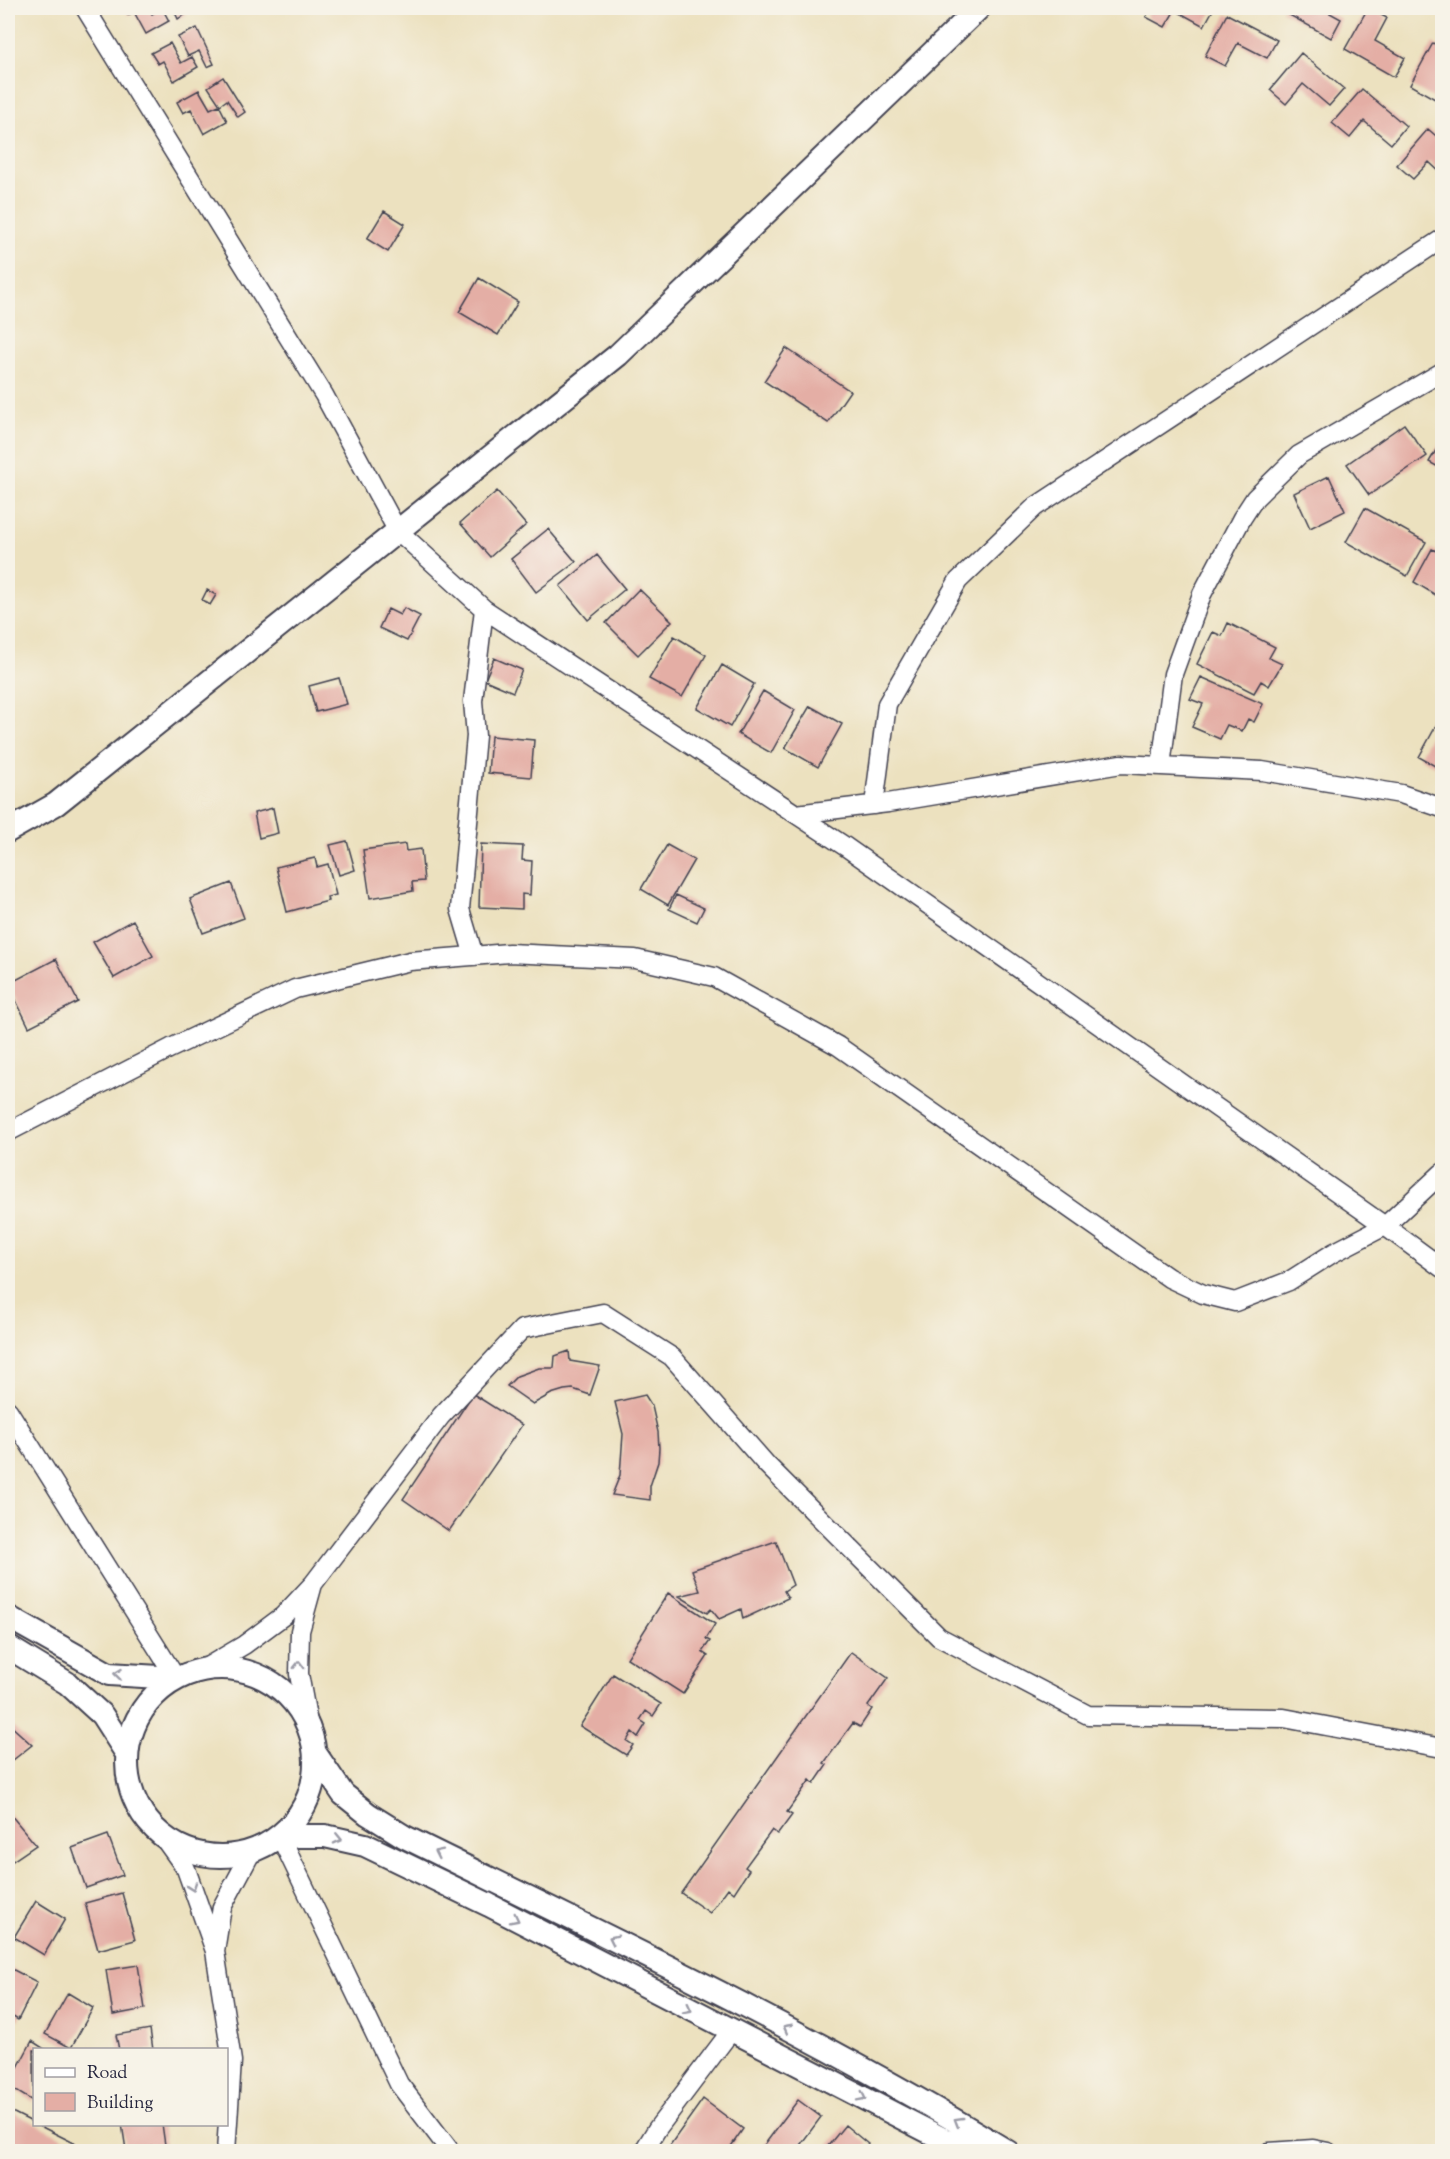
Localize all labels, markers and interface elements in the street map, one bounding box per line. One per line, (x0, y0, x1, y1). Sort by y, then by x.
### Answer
one-way arrow (293, 1660, 305, 1669)
one-way arrow (113, 1668, 122, 1681)
one-way arrow (333, 1831, 343, 1844)
one-way arrow (434, 1849, 444, 1860)
one-way arrow (184, 1881, 197, 1892)
one-way arrow (509, 1912, 519, 1923)
one-way arrow (609, 1935, 619, 1946)
one-way arrow (682, 2002, 692, 2013)
one-way arrow (782, 2024, 793, 2035)
legend (33, 2048, 228, 2126)
text: Road (87, 2061, 127, 2087)
one-way arrow (855, 2090, 866, 2102)
text: Building (87, 2091, 153, 2117)
one-way arrow (954, 2117, 964, 2129)

